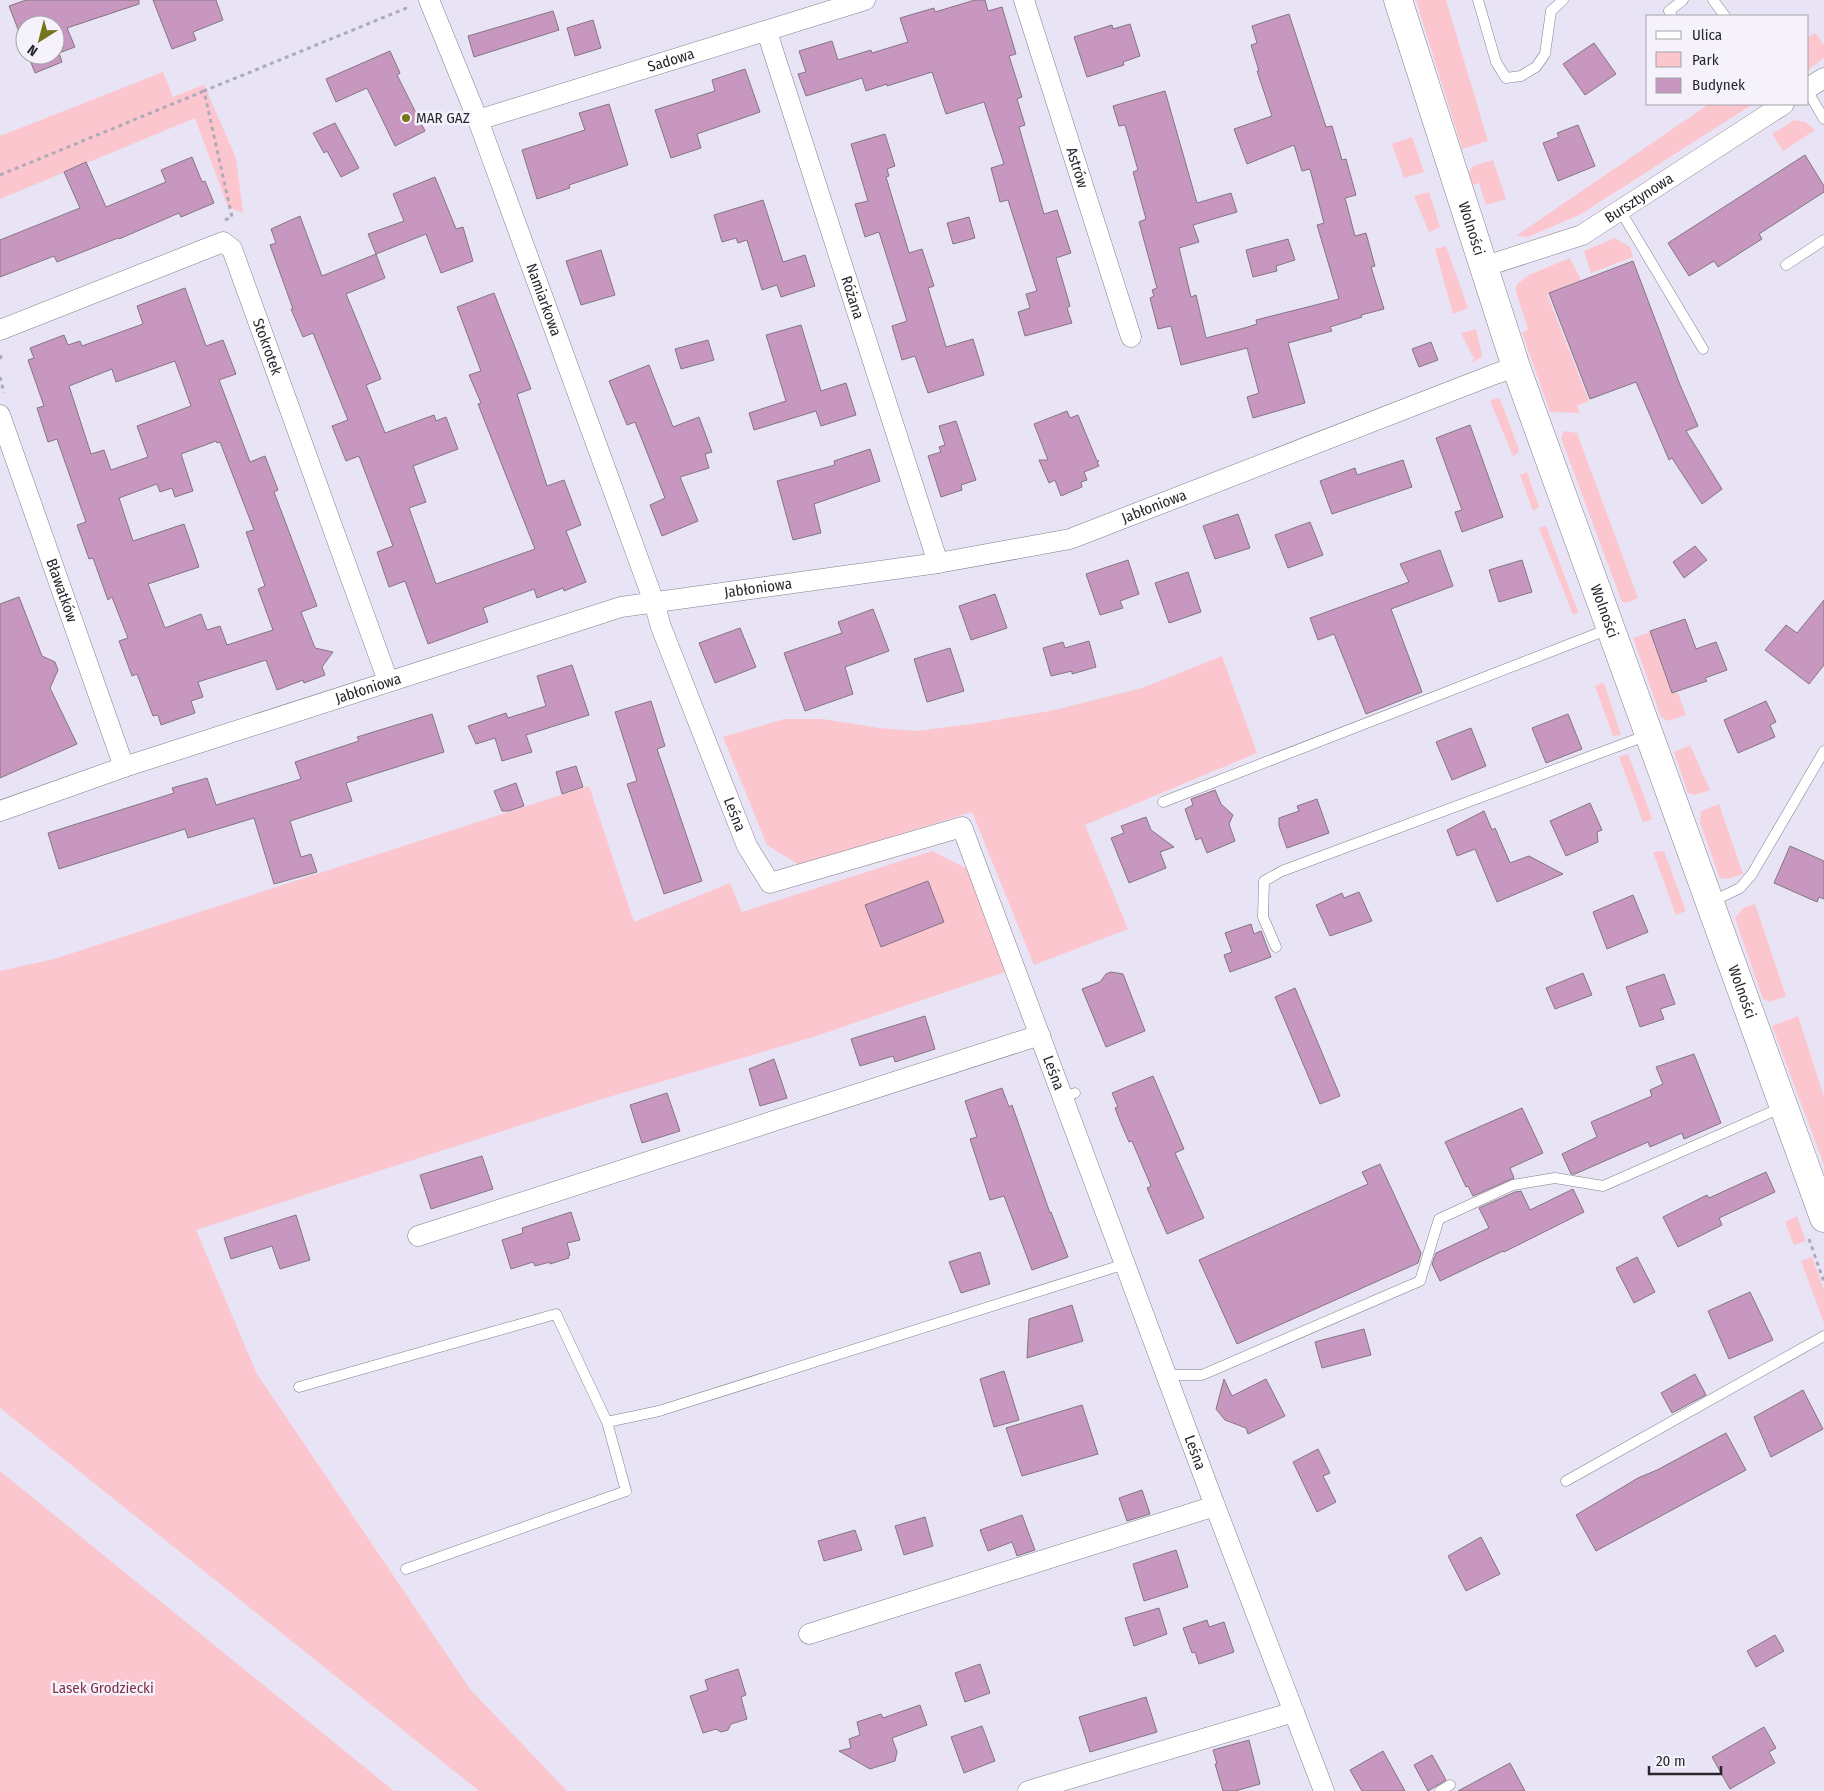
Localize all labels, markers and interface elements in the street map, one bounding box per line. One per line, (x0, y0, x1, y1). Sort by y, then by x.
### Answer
north arrow (15, 15, 65, 65)
legend (1646, 15, 1809, 105)
text: Ulica (1692, 26, 1722, 44)
text: N (24, 41, 41, 59)
street label: Sadowa (645, 45, 696, 76)
text: Park (1692, 51, 1719, 69)
text: Budynek (1692, 76, 1745, 94)
place label: MAR GAZ (416, 109, 470, 127)
marker: MAR GAZ (400, 112, 412, 124)
street label: Astrów (1062, 145, 1092, 191)
street label: Bursztynowa (1601, 169, 1677, 227)
street label: Wolności (1454, 199, 1489, 258)
street label: Namiarkowa (522, 261, 565, 339)
street label: Różana (837, 274, 868, 321)
street label: Stokrotek (249, 316, 286, 377)
street label: Jabłoniowa (1119, 486, 1189, 527)
street label: Bławatków (42, 556, 81, 625)
street label: Jabłoniowa (723, 574, 793, 602)
street label: Wolności (1586, 582, 1622, 640)
street label: Jabłoniowa (333, 669, 403, 707)
street label: Leśna (720, 795, 749, 834)
street label: Wolności (1724, 963, 1760, 1021)
street label: Leśna (1039, 1053, 1068, 1093)
street label: Leśna (1180, 1433, 1210, 1472)
park label: Lasek Grodziecki (52, 1679, 154, 1697)
scale bar (1649, 1744, 1722, 1776)
text: 20 m (1656, 1752, 1686, 1770)

